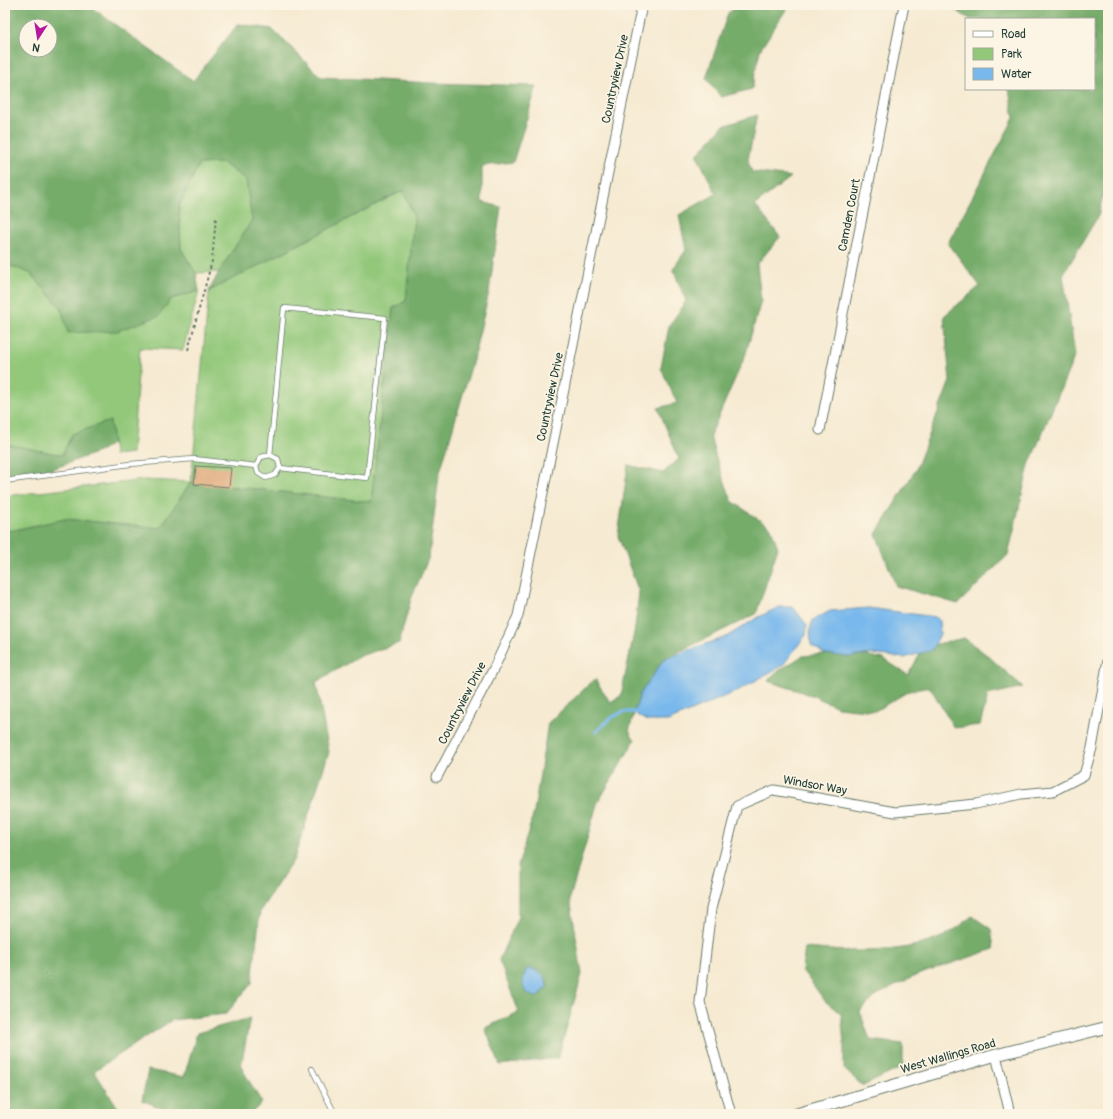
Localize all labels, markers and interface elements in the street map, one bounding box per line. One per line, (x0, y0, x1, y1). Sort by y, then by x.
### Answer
north arrow (18, 18, 58, 58)
legend (965, 18, 1095, 90)
text: Road (1001, 27, 1026, 42)
street label: Countryview Drive (599, 33, 632, 125)
text: N (30, 40, 41, 54)
text: Park (1001, 47, 1022, 62)
text: Water (1001, 67, 1032, 82)
street label: Camden Court (835, 177, 864, 253)
street label: Countryview Drive (534, 351, 567, 443)
street label: Countryview Drive (435, 659, 490, 747)
street label: Windsor Way (782, 772, 848, 798)
street label: West Wallings Road (899, 1036, 997, 1077)

